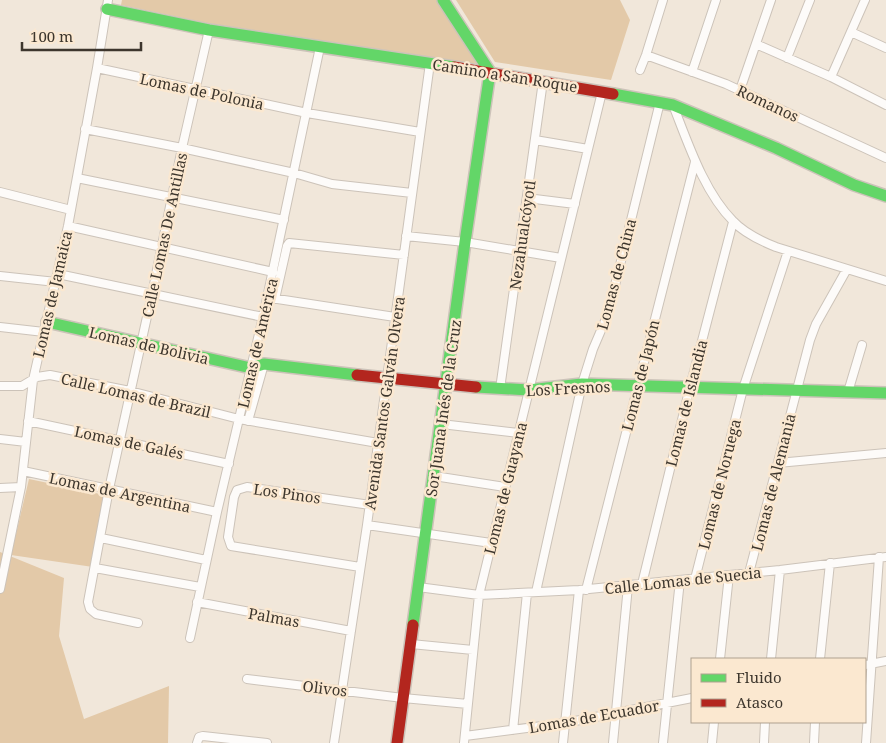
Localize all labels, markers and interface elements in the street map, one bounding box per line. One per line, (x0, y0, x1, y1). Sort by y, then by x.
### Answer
scale bar (22, 20, 141, 52)
text: 100 m (30, 26, 73, 46)
street label: Camino a San Roque (431, 54, 579, 96)
street label: Lomas de Polonia (138, 68, 266, 114)
street label: Romanos (734, 80, 802, 126)
street label: Calle Lomas De Antillas (137, 151, 191, 319)
street label: Nezahualcóyotl (504, 179, 540, 291)
street label: Lomas de China (592, 216, 640, 332)
street label: Lomas de Jamaica (28, 229, 76, 359)
street label: Lomas de América (232, 276, 282, 410)
street label: Avenida Santos Galván Olvera (359, 295, 409, 511)
street label: Lomas de Japón (617, 317, 664, 433)
street label: Sor Juana Inés de la Cruz (421, 318, 465, 498)
street label: Lomas de Bolivia (87, 322, 211, 368)
street label: Lomas de Islandia (661, 338, 711, 468)
street label: Calle Lomas de Brazil (59, 368, 213, 422)
street label: Los Fresnos (525, 376, 611, 400)
street label: Lomas de Alemania (746, 411, 800, 553)
street label: Lomas de Noruega (693, 417, 745, 551)
street label: Lomas de Guayana (479, 420, 531, 556)
street label: Lomas de Galés (73, 421, 186, 463)
street label: Lomas de Argentina (47, 467, 193, 517)
street label: Los Pinos (252, 478, 322, 508)
street label: Calle Lomas de Suecia (604, 562, 762, 598)
street label: Palmas (247, 603, 301, 631)
legend (691, 658, 866, 723)
text: Fluido (736, 667, 782, 687)
street label: Olivos (302, 675, 349, 701)
text: Atasco (736, 692, 783, 712)
street label: Lomas de Ecuador (527, 695, 661, 737)

